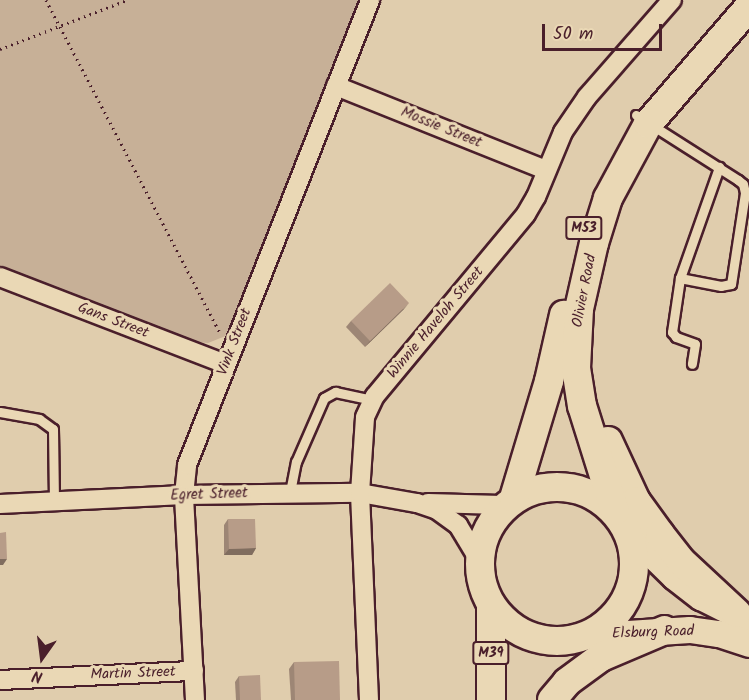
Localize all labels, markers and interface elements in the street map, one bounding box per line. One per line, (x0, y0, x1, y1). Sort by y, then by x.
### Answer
scale bar (545, 12, 665, 50)
text: 50 m (553, 20, 593, 49)
street label: Mossie Street (398, 104, 484, 152)
road number: M53 (564, 217, 604, 239)
street label: Olivier Road (569, 253, 601, 329)
street label: Winnie Haveloh Street (384, 263, 488, 383)
street label: Gans Street (75, 299, 151, 343)
street label: Vink Street (214, 306, 256, 378)
street label: Egret Street (170, 485, 248, 505)
street label: Elsburg Road (612, 623, 694, 643)
north arrow (12, 628, 72, 688)
road number: M39 (472, 642, 510, 664)
text: N (30, 663, 45, 689)
street label: Martin Street (90, 664, 176, 684)

